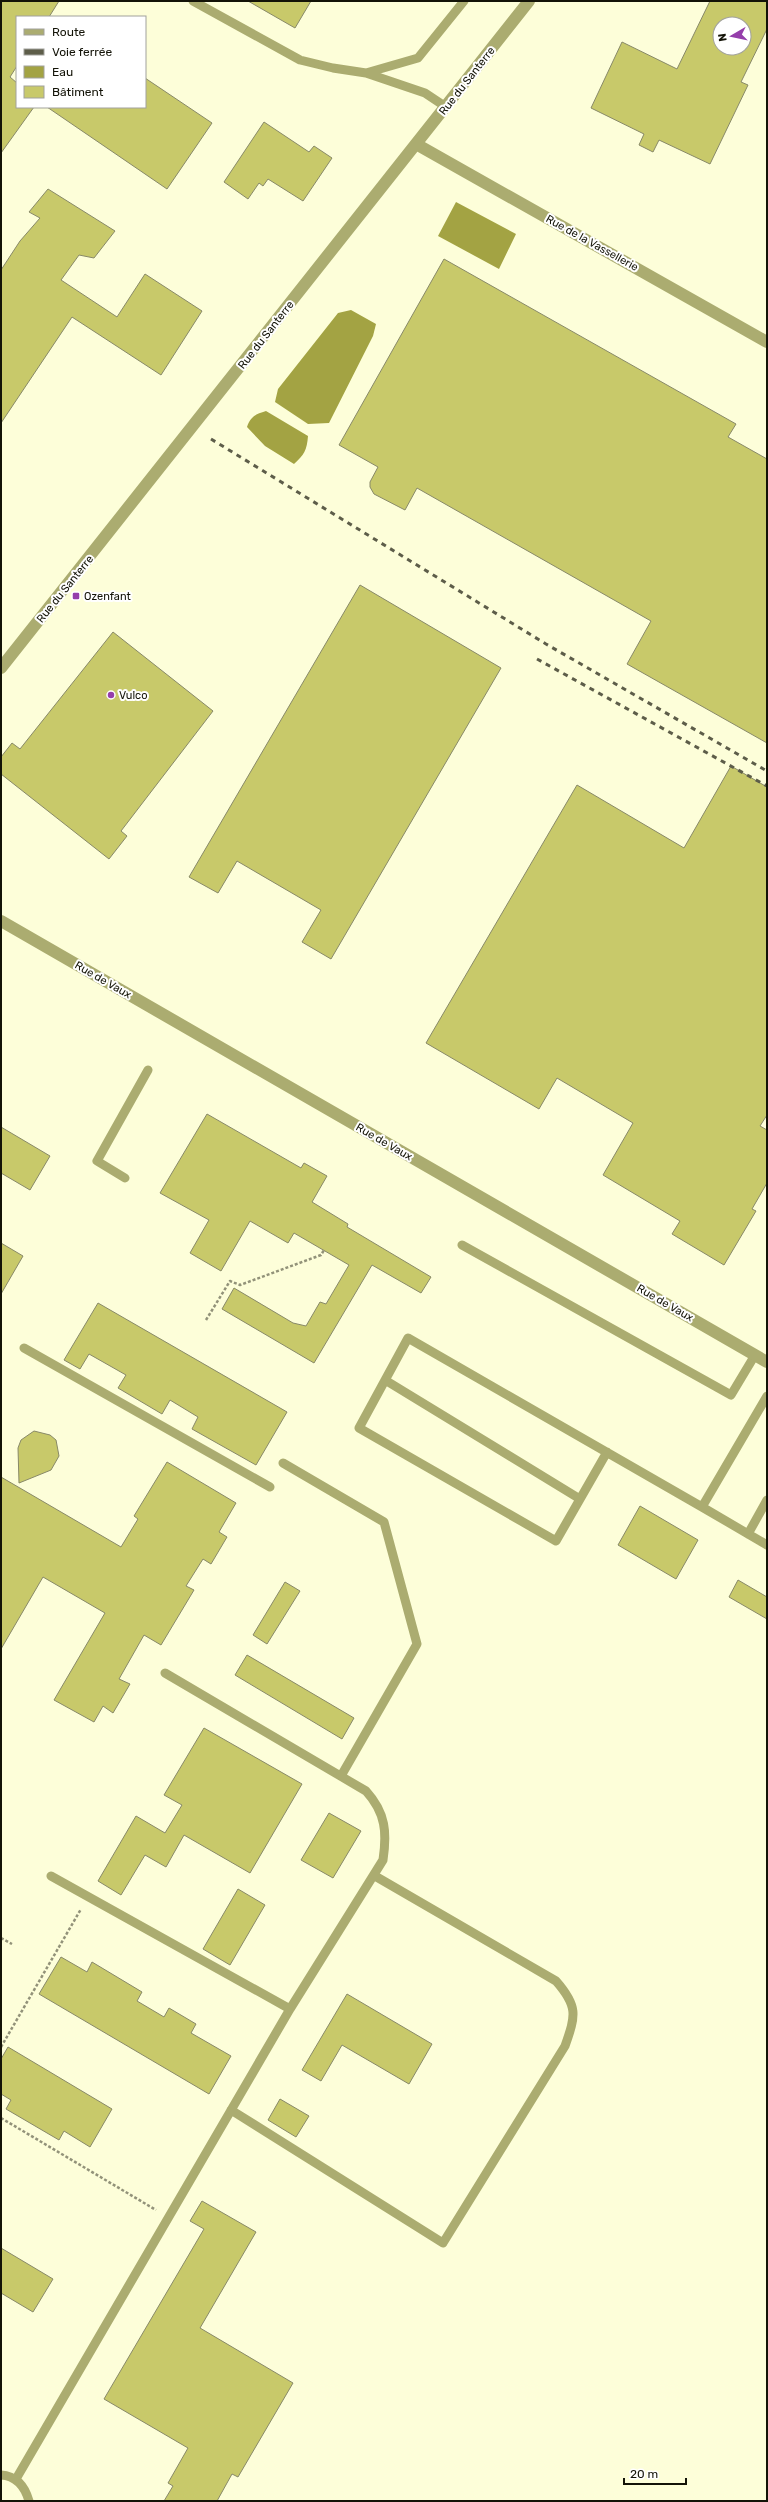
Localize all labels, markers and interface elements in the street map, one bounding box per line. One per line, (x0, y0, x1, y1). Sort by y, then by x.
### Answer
legend (16, 16, 146, 108)
north arrow (712, 16, 752, 56)
text: Route (52, 25, 86, 39)
text: N (716, 32, 730, 42)
street label: Rue du Santerre (436, 44, 498, 118)
text: Voie ferrée (52, 45, 112, 59)
text: Eau (52, 65, 73, 79)
text: Bâtiment (52, 85, 104, 99)
street label: Rue de la Vassellerie (543, 212, 641, 274)
street label: Rue du Santerre (235, 298, 297, 372)
street label: Rue du Santerre (34, 553, 96, 625)
place label: Ozenfant (84, 590, 132, 603)
marker: Ozenfant (71, 591, 81, 601)
place label: Vulco (119, 689, 148, 702)
marker: Vulco (106, 690, 116, 700)
street label: Rue de Vaux (72, 959, 134, 1001)
street label: Rue de Vaux (353, 1121, 415, 1163)
street label: Rue de Vaux (634, 1282, 696, 1324)
scale bar (624, 2460, 686, 2486)
text: 20 m (630, 2467, 658, 2481)

